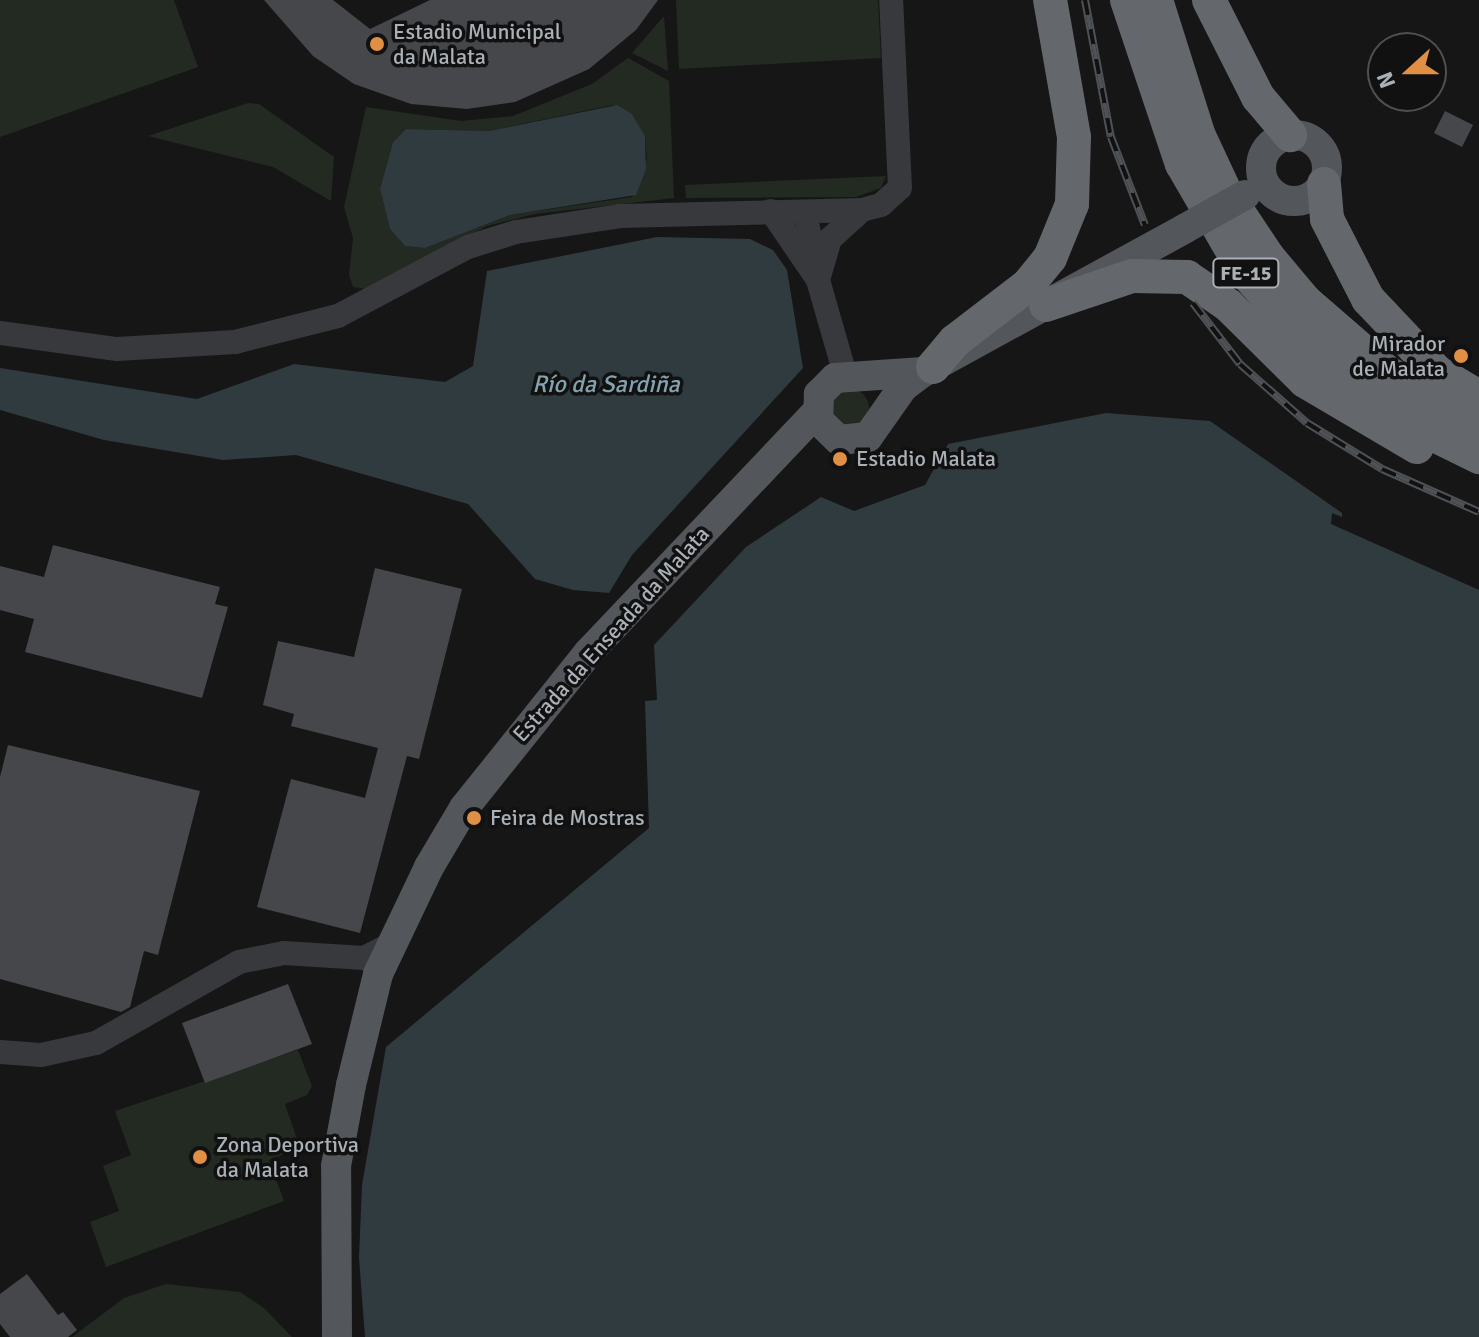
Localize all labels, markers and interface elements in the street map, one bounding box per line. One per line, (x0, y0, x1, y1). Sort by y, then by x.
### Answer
place label: Estadio Municipal da Malata (393, 18, 561, 70)
north arrow (1367, 32, 1447, 112)
marker: Estadio Municipal da Malata (368, 35, 386, 53)
text: N (1371, 68, 1401, 92)
road number: FE-15 (1212, 257, 1280, 289)
place label: Mirador de Malata (1352, 330, 1445, 382)
marker: Mirador de Malata (1452, 347, 1470, 365)
water label: Río da Sardiña (532, 371, 680, 399)
place label: Estadio Malata (856, 446, 996, 472)
marker: Estadio Malata (831, 450, 849, 468)
street label: Estrada da Enseada da Malata (507, 521, 715, 747)
place label: Feira de Mostras (490, 805, 645, 831)
marker: Feira de Mostras (465, 809, 483, 827)
place label: Zona Deportiva da Malata (216, 1131, 359, 1182)
marker: Zona Deportiva da Malata (191, 1148, 209, 1166)

